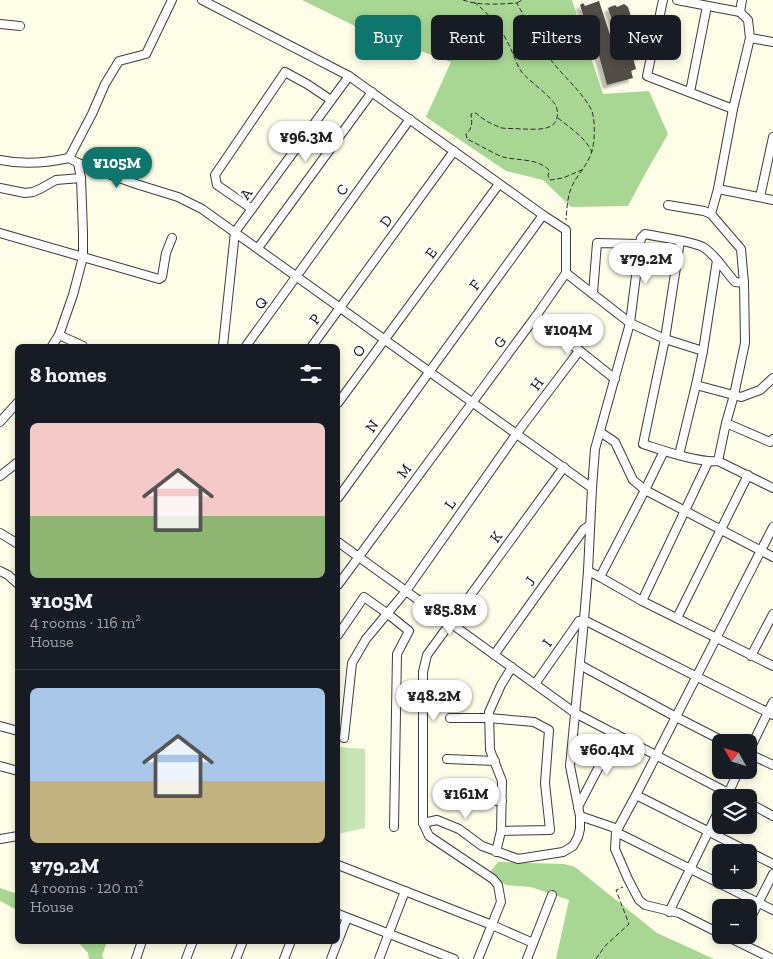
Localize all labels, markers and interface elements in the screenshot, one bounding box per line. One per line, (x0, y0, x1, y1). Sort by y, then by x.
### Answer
chip: Buy (355, 15, 421, 60)
chip: Rent (431, 15, 503, 60)
chip: Filters (513, 15, 600, 60)
chip: New (610, 15, 681, 60)
pin: ¥96.3M (265, 120, 347, 163)
text: ¥96.3M (279, 127, 333, 146)
pin: ¥105M (82, 146, 152, 189)
text: ¥105M (93, 153, 141, 172)
street label: C (332, 181, 352, 199)
street label: A (236, 185, 256, 203)
street label: D (376, 211, 396, 231)
pin: ¥79.2M (605, 242, 687, 285)
street label: E (421, 244, 441, 262)
text: ¥79.2M (620, 249, 672, 268)
street label: F (465, 276, 485, 294)
street label: Q (250, 293, 272, 313)
street label: P (305, 310, 325, 328)
pin: ¥104M (533, 314, 603, 356)
text: ¥104M (544, 320, 592, 339)
street label: G (490, 332, 510, 352)
street label: O (349, 341, 370, 361)
icon: filters (297, 360, 325, 388)
text: 8 homes (30, 362, 107, 387)
street label: H (526, 374, 548, 394)
street label: N (361, 416, 383, 436)
icon: home (133, 455, 223, 545)
street label: M (393, 460, 415, 482)
street label: L (440, 495, 460, 513)
street label: K (486, 528, 506, 546)
street label: J (521, 573, 539, 589)
text: ¥105M (30, 588, 93, 613)
pin: ¥85.8M (409, 594, 491, 636)
text: ¥85.8M (423, 600, 477, 619)
text: 4 rooms · 116 m² (30, 613, 141, 632)
text: House (30, 632, 73, 651)
street label: I (538, 636, 556, 650)
pin: ¥48.2M (393, 680, 475, 722)
text: ¥48.2M (407, 686, 461, 705)
icon: home (133, 721, 223, 811)
pin: ¥60.4M (566, 734, 648, 776)
north arrow (712, 734, 758, 779)
map controls (712, 734, 757, 944)
text: ¥60.4M (580, 740, 634, 759)
pin: ¥161M (431, 778, 501, 820)
text: ¥161M (443, 784, 489, 803)
button: layers (712, 789, 757, 834)
button: + (712, 844, 757, 889)
text: ¥79.2M (30, 853, 99, 878)
text: 4 rooms · 120 m² (30, 878, 144, 897)
text: House (30, 897, 73, 916)
button: − (712, 899, 757, 944)

